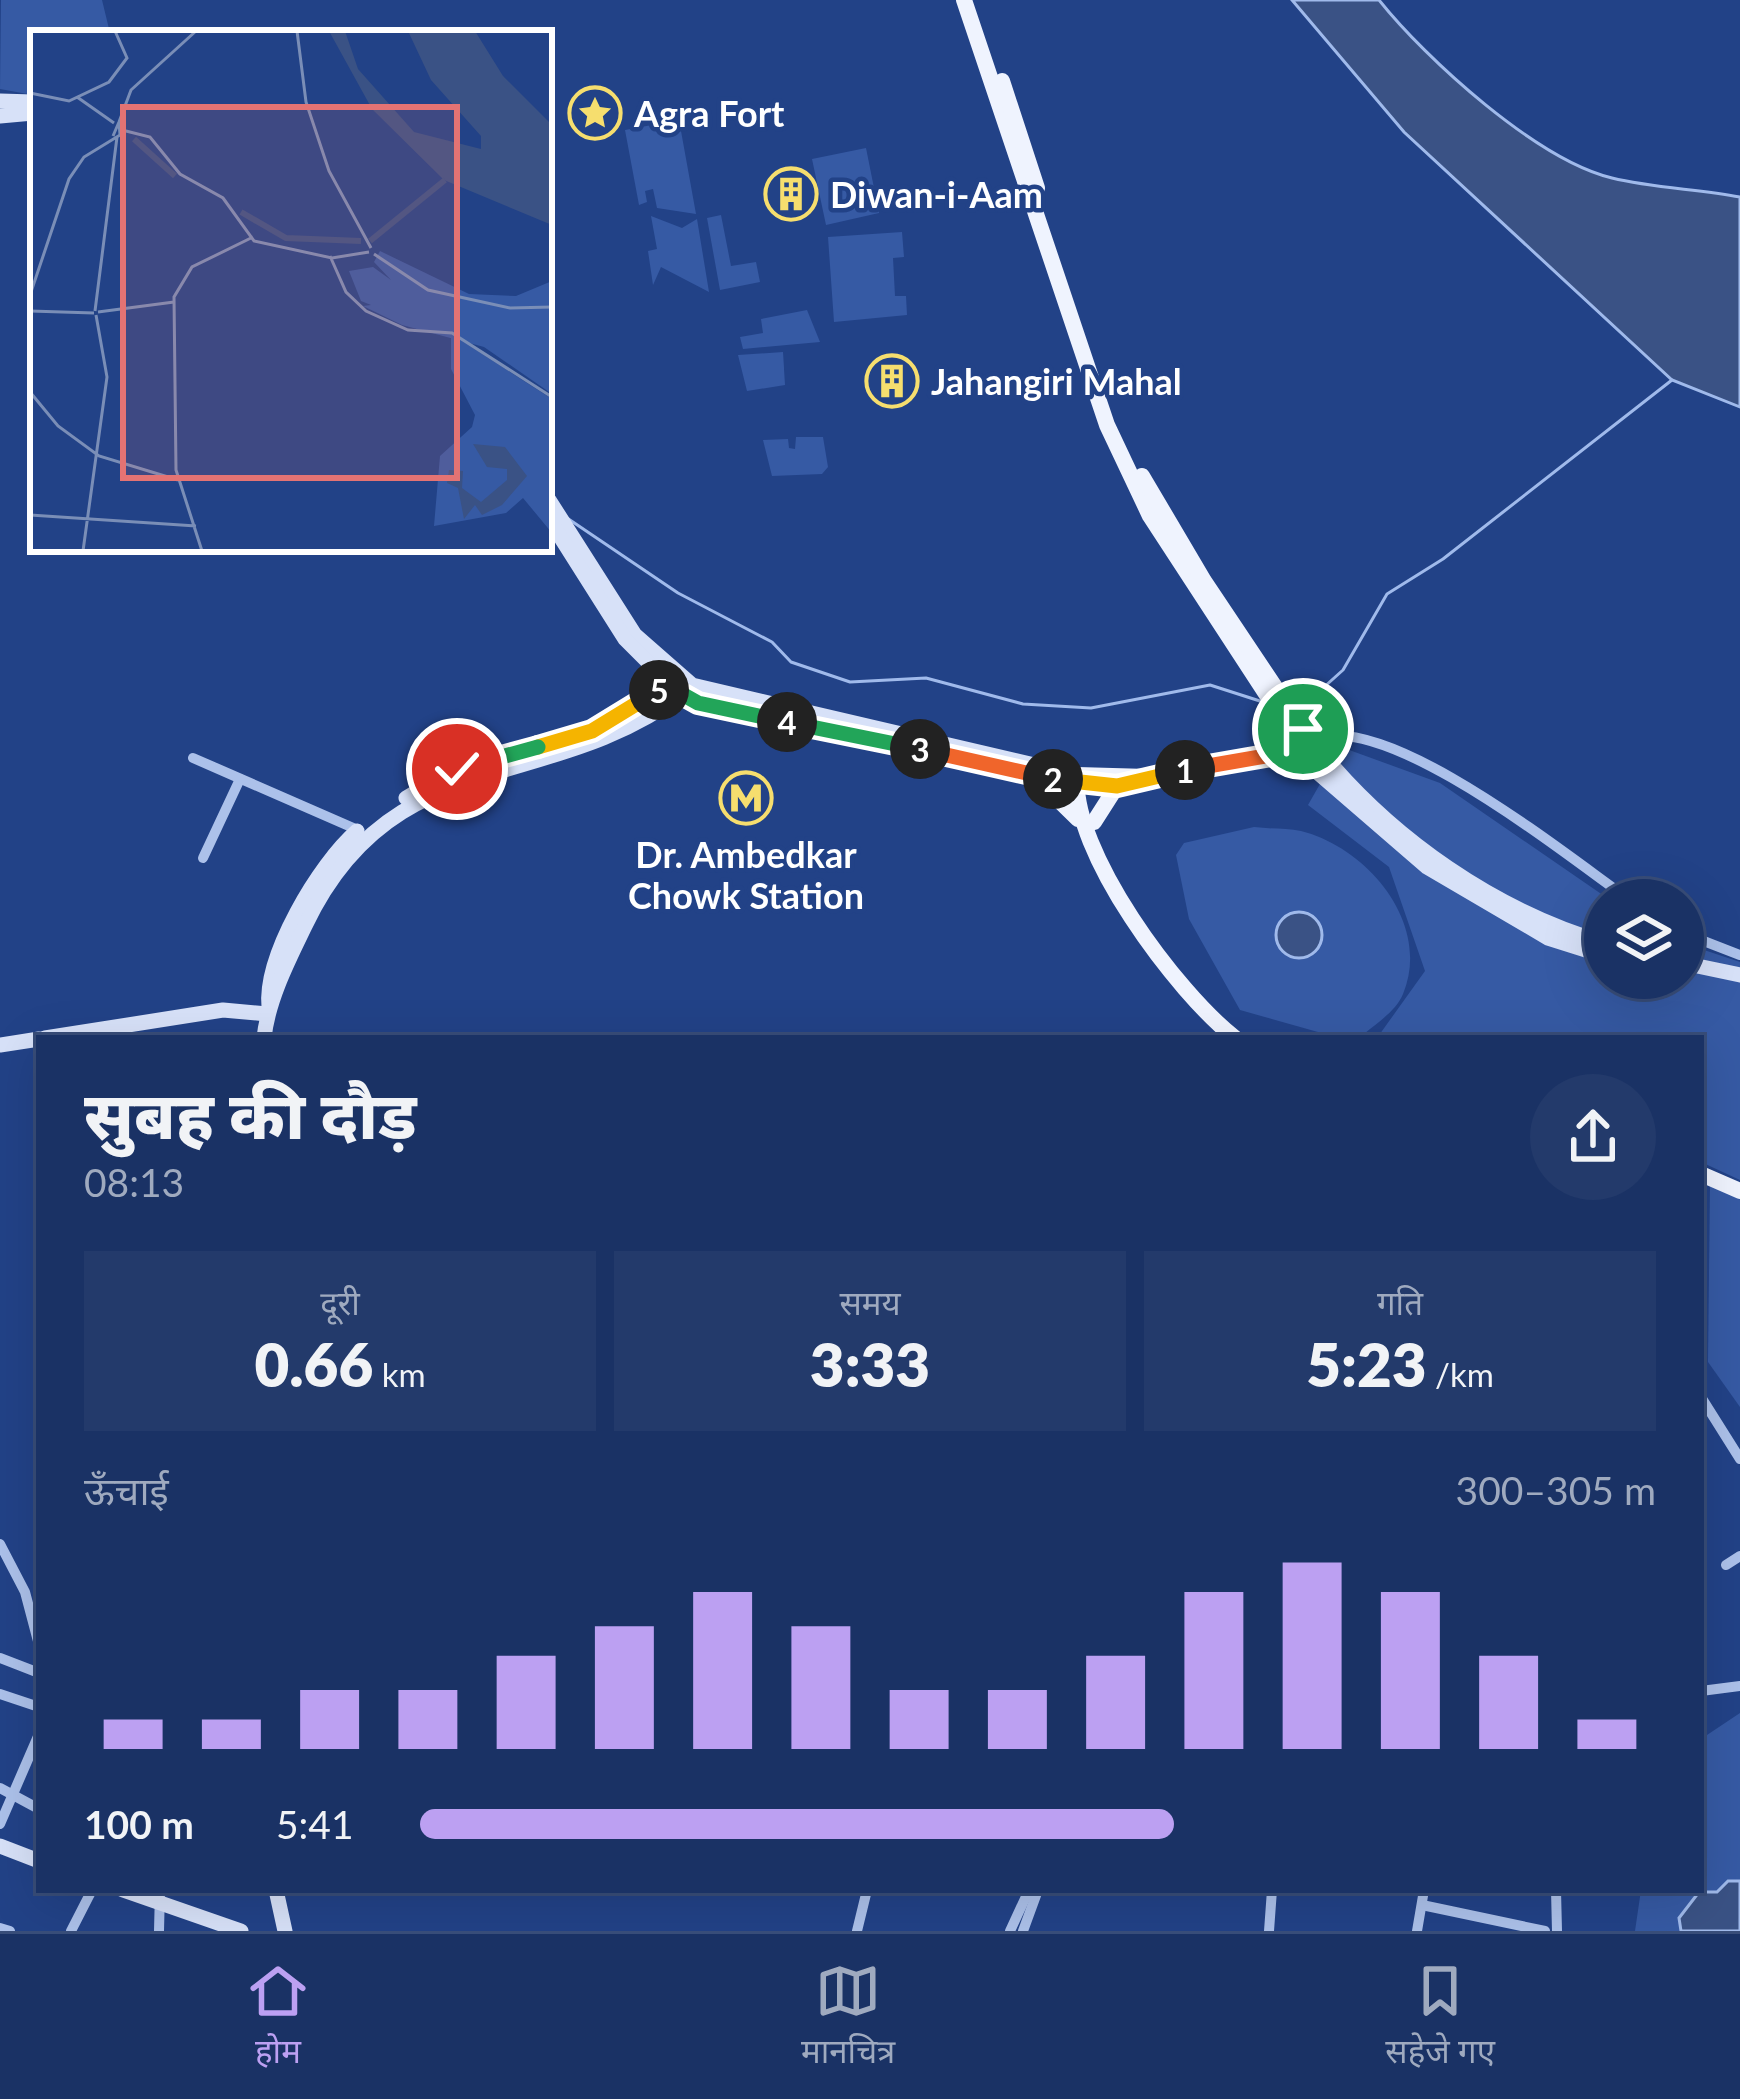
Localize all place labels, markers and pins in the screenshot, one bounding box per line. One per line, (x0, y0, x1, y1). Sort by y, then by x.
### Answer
place icon: Agra Fort (567, 85, 623, 141)
place label: Agra Fort (633, 91, 785, 135)
building icon: Diwan-i-Aam (763, 166, 819, 222)
place label: Diwan-i-Aam (830, 172, 1043, 216)
building icon: Jahangiri Mahal (864, 353, 920, 409)
place label: Jahangiri Mahal (931, 359, 1182, 403)
pin: 5 (629, 660, 689, 720)
pin (1252, 678, 1354, 780)
pin: 4 (757, 692, 817, 752)
pin (406, 718, 508, 820)
pin: 3 (890, 719, 950, 779)
pin: 1 (1155, 740, 1215, 800)
pin: 2 (1023, 749, 1083, 809)
metro station icon: Dr. Ambedkar Chowk Station (718, 770, 774, 826)
place label: Dr. Ambedkar Chowk Station (628, 832, 864, 917)

